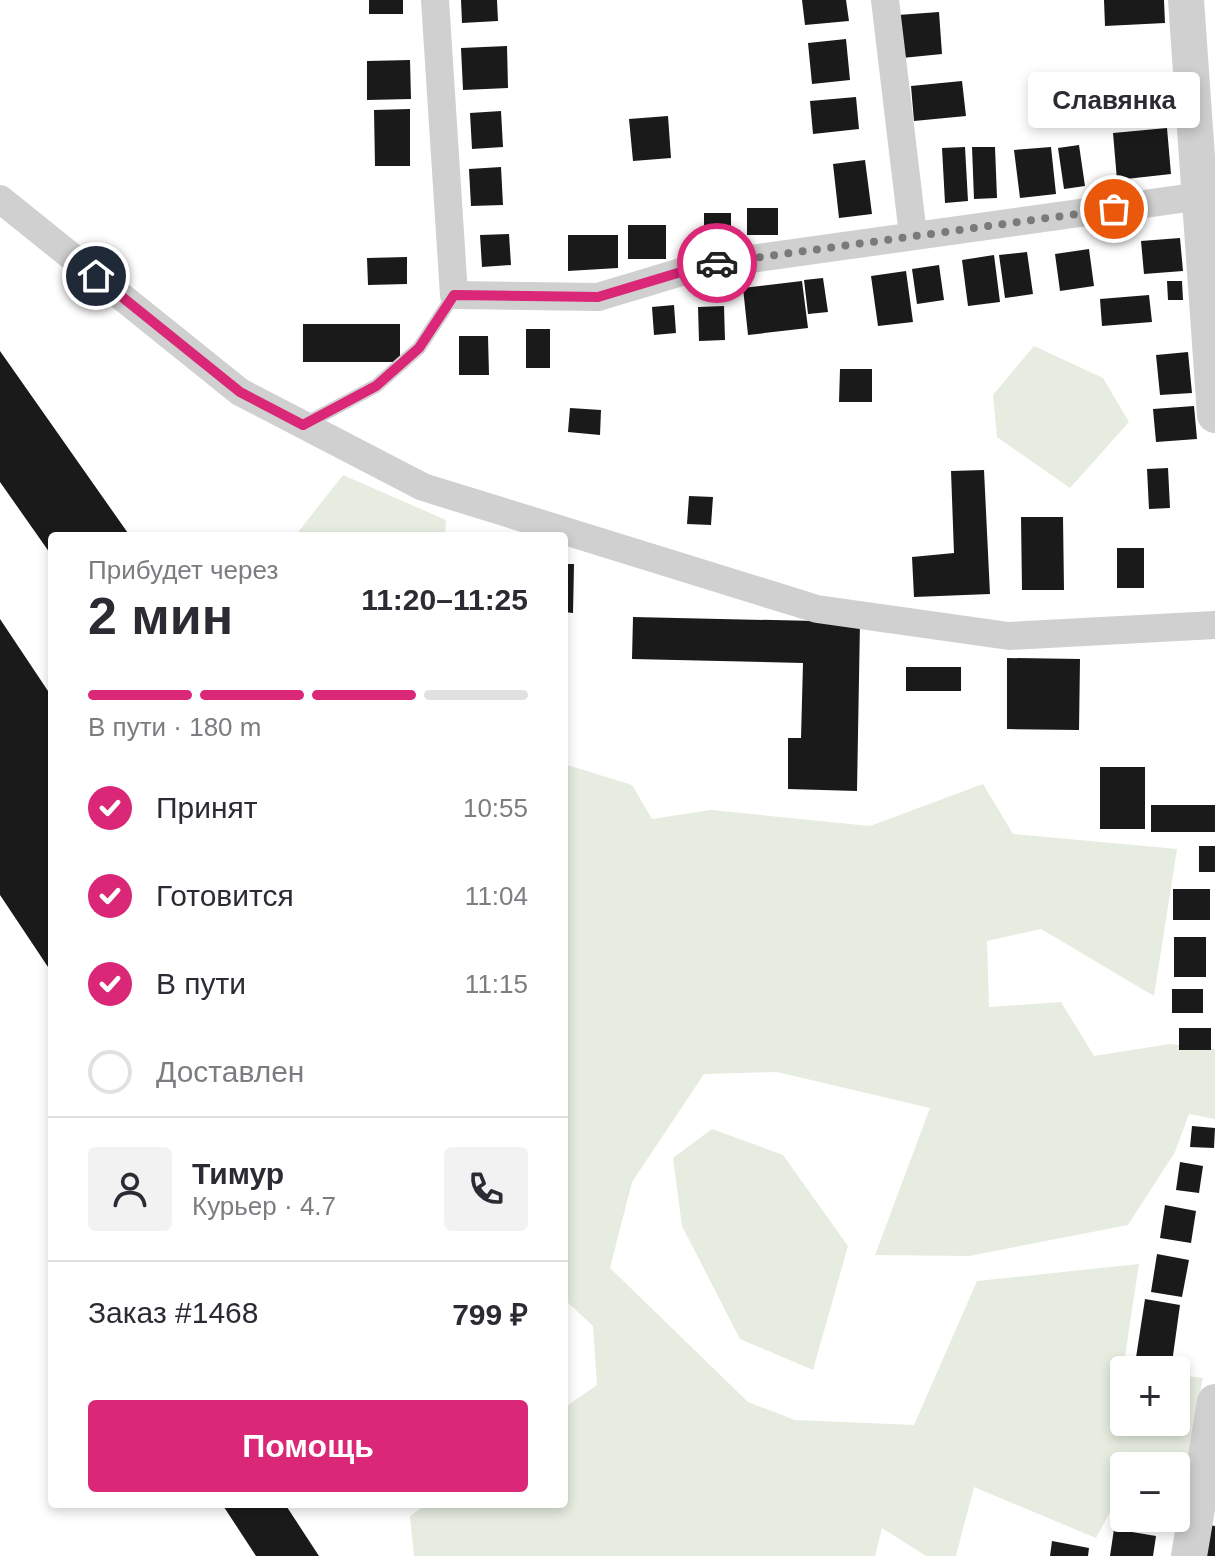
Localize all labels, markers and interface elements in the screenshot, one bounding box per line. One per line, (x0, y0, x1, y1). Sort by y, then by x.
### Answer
callout: Славянка (1028, 73, 1200, 129)
text: Славянка (1052, 85, 1176, 115)
pin (1080, 175, 1148, 243)
icon: bag (1092, 187, 1136, 231)
courier (677, 223, 757, 303)
icon: car (695, 241, 739, 285)
pin (62, 242, 130, 310)
icon: home (74, 254, 118, 298)
text: Прибудет через (88, 555, 278, 585)
text: 11:20–11:25 (361, 583, 528, 616)
text: 2 мин (88, 587, 233, 645)
text: В пути · 180 m (88, 712, 261, 742)
icon: check (88, 786, 132, 830)
text: Принят (156, 791, 258, 824)
text: 10:55 (463, 793, 528, 823)
icon: check (88, 874, 132, 918)
text: Готовится (156, 879, 294, 912)
text: 11:04 (465, 881, 528, 911)
icon: check (88, 962, 132, 1006)
text: В пути (156, 967, 246, 1000)
text: 11:15 (465, 969, 528, 999)
text: Доставлен (156, 1055, 304, 1088)
button: person (88, 1147, 172, 1231)
button: phone (444, 1147, 528, 1231)
text: Тимур (192, 1157, 284, 1190)
text: Курьер · 4.7 (192, 1191, 336, 1221)
text: Заказ #1468 (88, 1296, 258, 1329)
text: 799 ₽ (452, 1298, 528, 1331)
map controls (1110, 1356, 1190, 1532)
button: + (1110, 1356, 1190, 1436)
button: Помощь (88, 1400, 528, 1492)
button: − (1110, 1452, 1190, 1532)

